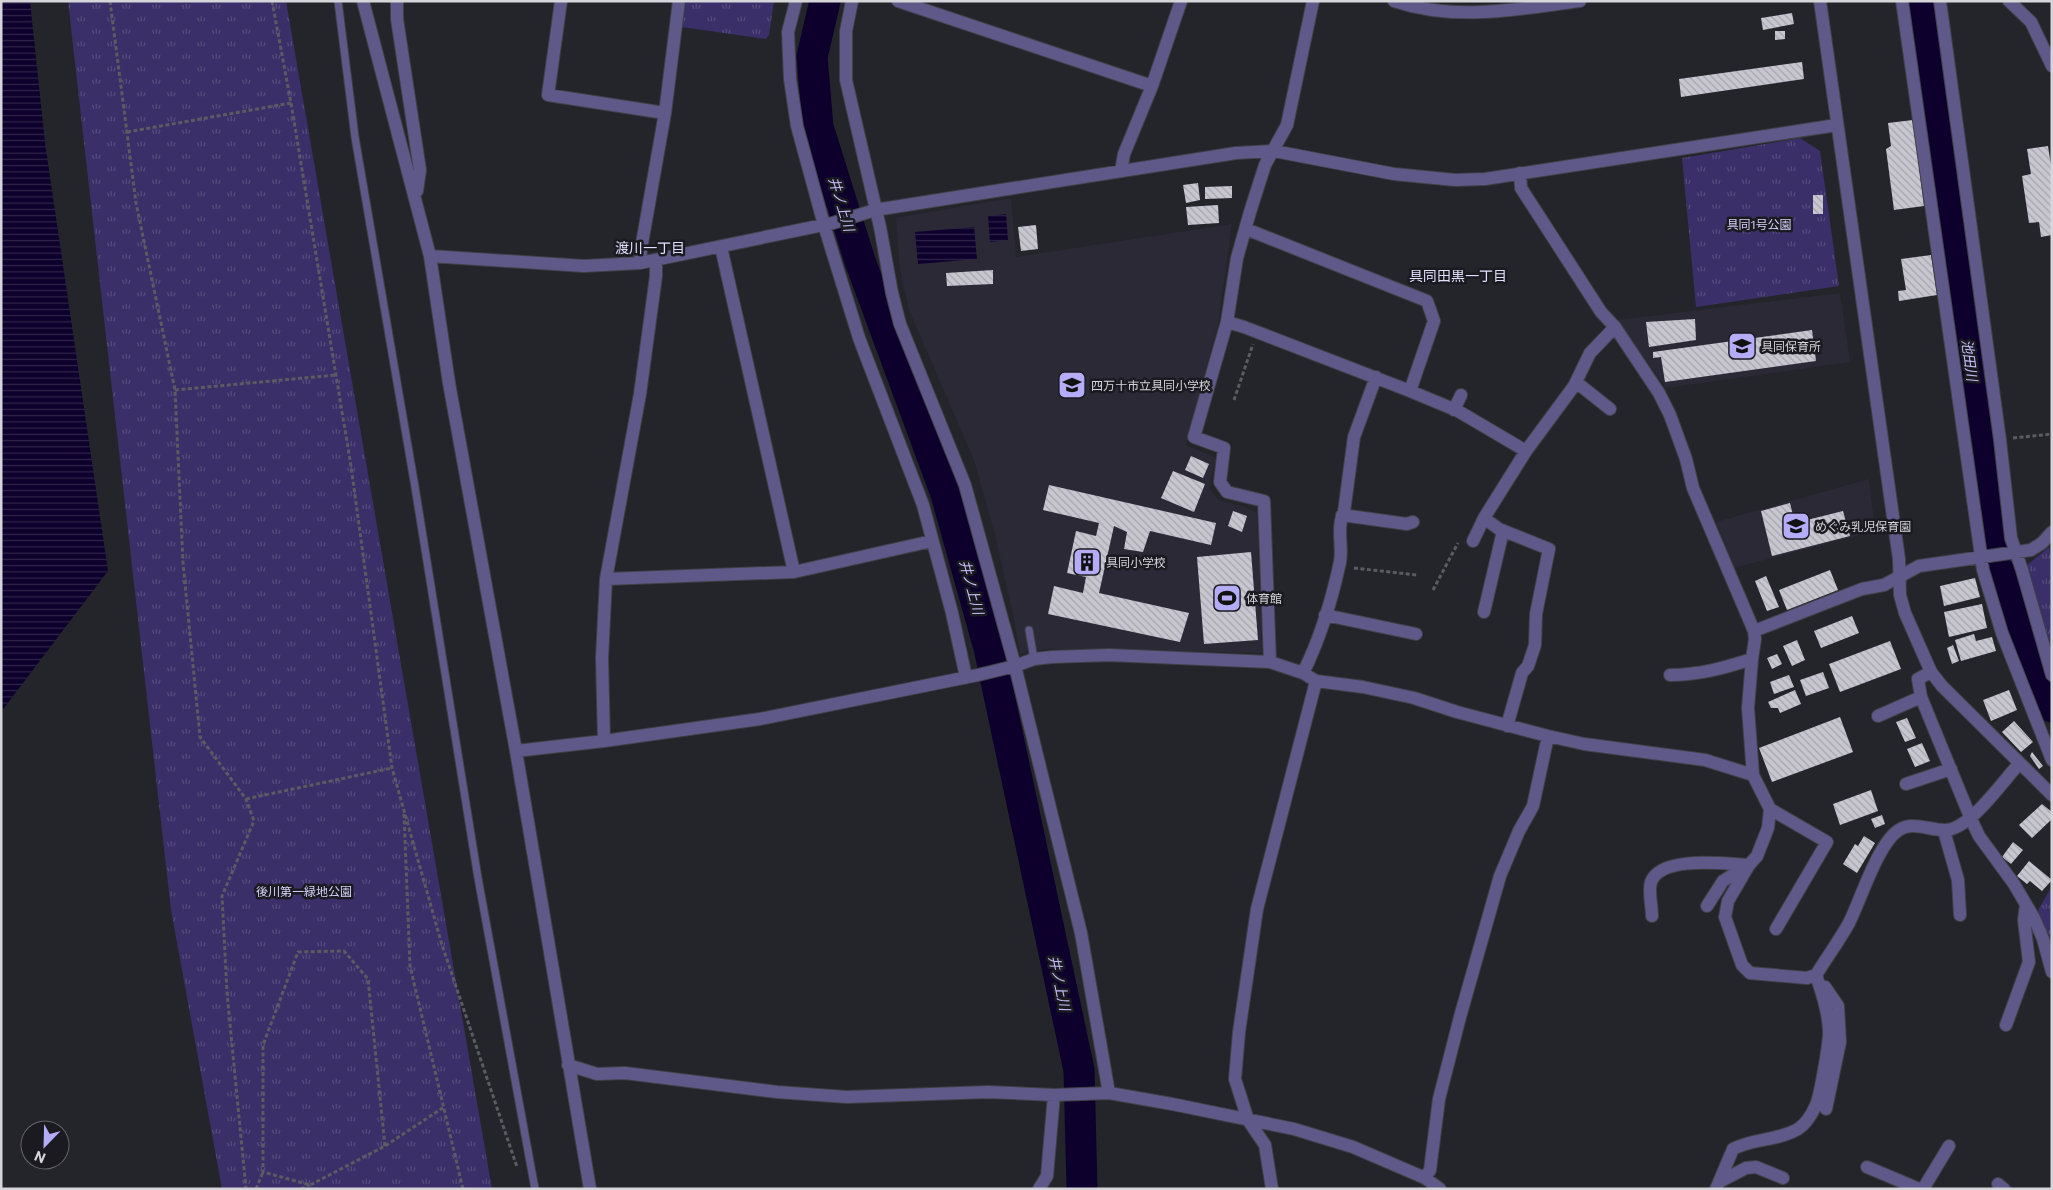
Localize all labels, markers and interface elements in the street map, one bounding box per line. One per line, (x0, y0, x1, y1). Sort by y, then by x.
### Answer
water label: 井ノ上川 (826, 175, 859, 235)
park label: 具同1号公園 (1726, 217, 1792, 231)
district label: 渡川一丁目 (615, 239, 685, 256)
district label: 具同田黒一丁目 (1409, 267, 1507, 284)
school or university icon: 具同保育所 (1727, 331, 1757, 361)
water label: 池田川 (1959, 338, 1982, 384)
place label: 具同保育所 (1761, 339, 1821, 353)
school or university icon: 四万十市立具同小学校 (1057, 370, 1087, 400)
place label: 四万十市立具同小学校 (1091, 378, 1211, 392)
school or university icon: めぐみ乳児保育園 (1781, 511, 1811, 541)
place label: めぐみ乳児保育園 (1815, 519, 1911, 533)
building icon: 具同小学校 (1072, 547, 1102, 577)
place label: 具同小学校 (1106, 555, 1166, 569)
water label: 井ノ上川 (957, 558, 988, 618)
sports icon: 体育館 (1212, 583, 1242, 613)
place label: 体育館 (1246, 591, 1282, 605)
park label: 後川第一緑地公園 (256, 884, 352, 898)
water label: 井ノ上川 (1046, 954, 1075, 1014)
north arrow (20, 1120, 70, 1170)
text: N (32, 1148, 48, 1167)

